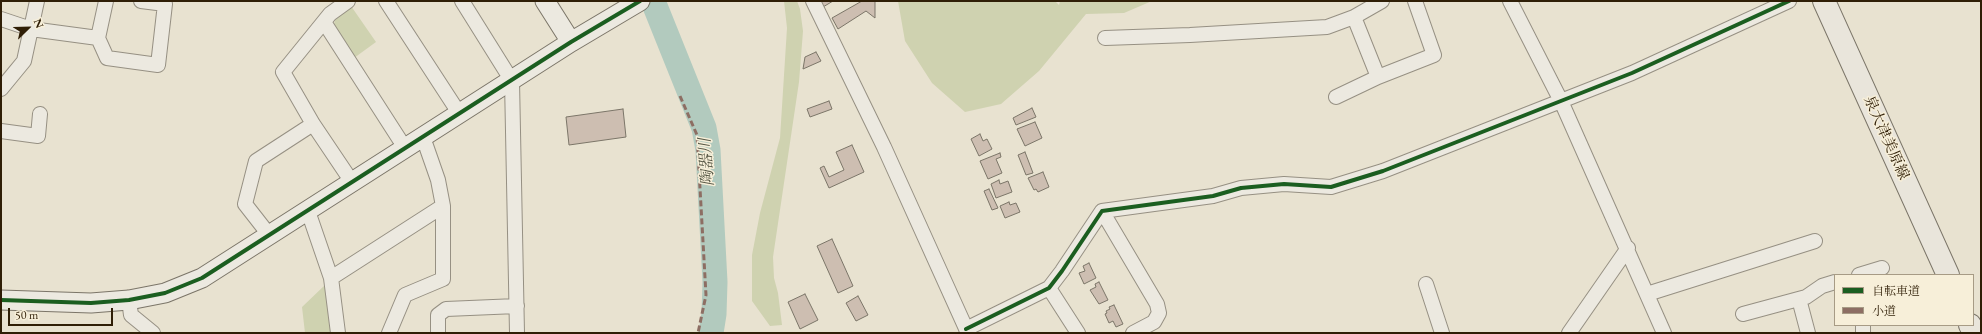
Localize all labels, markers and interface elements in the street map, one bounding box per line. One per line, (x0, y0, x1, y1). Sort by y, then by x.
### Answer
north arrow (8, 8, 48, 48)
text: N (31, 16, 47, 30)
street label: 泉大津美原線 (1859, 93, 1913, 183)
water label: 陶器川 (696, 137, 718, 187)
legend (1834, 274, 1974, 326)
text: 自転車道 (1872, 283, 1920, 299)
scale bar (10, 300, 115, 326)
text: 小道 (1872, 303, 1896, 319)
text: 50 m (15, 307, 38, 323)

